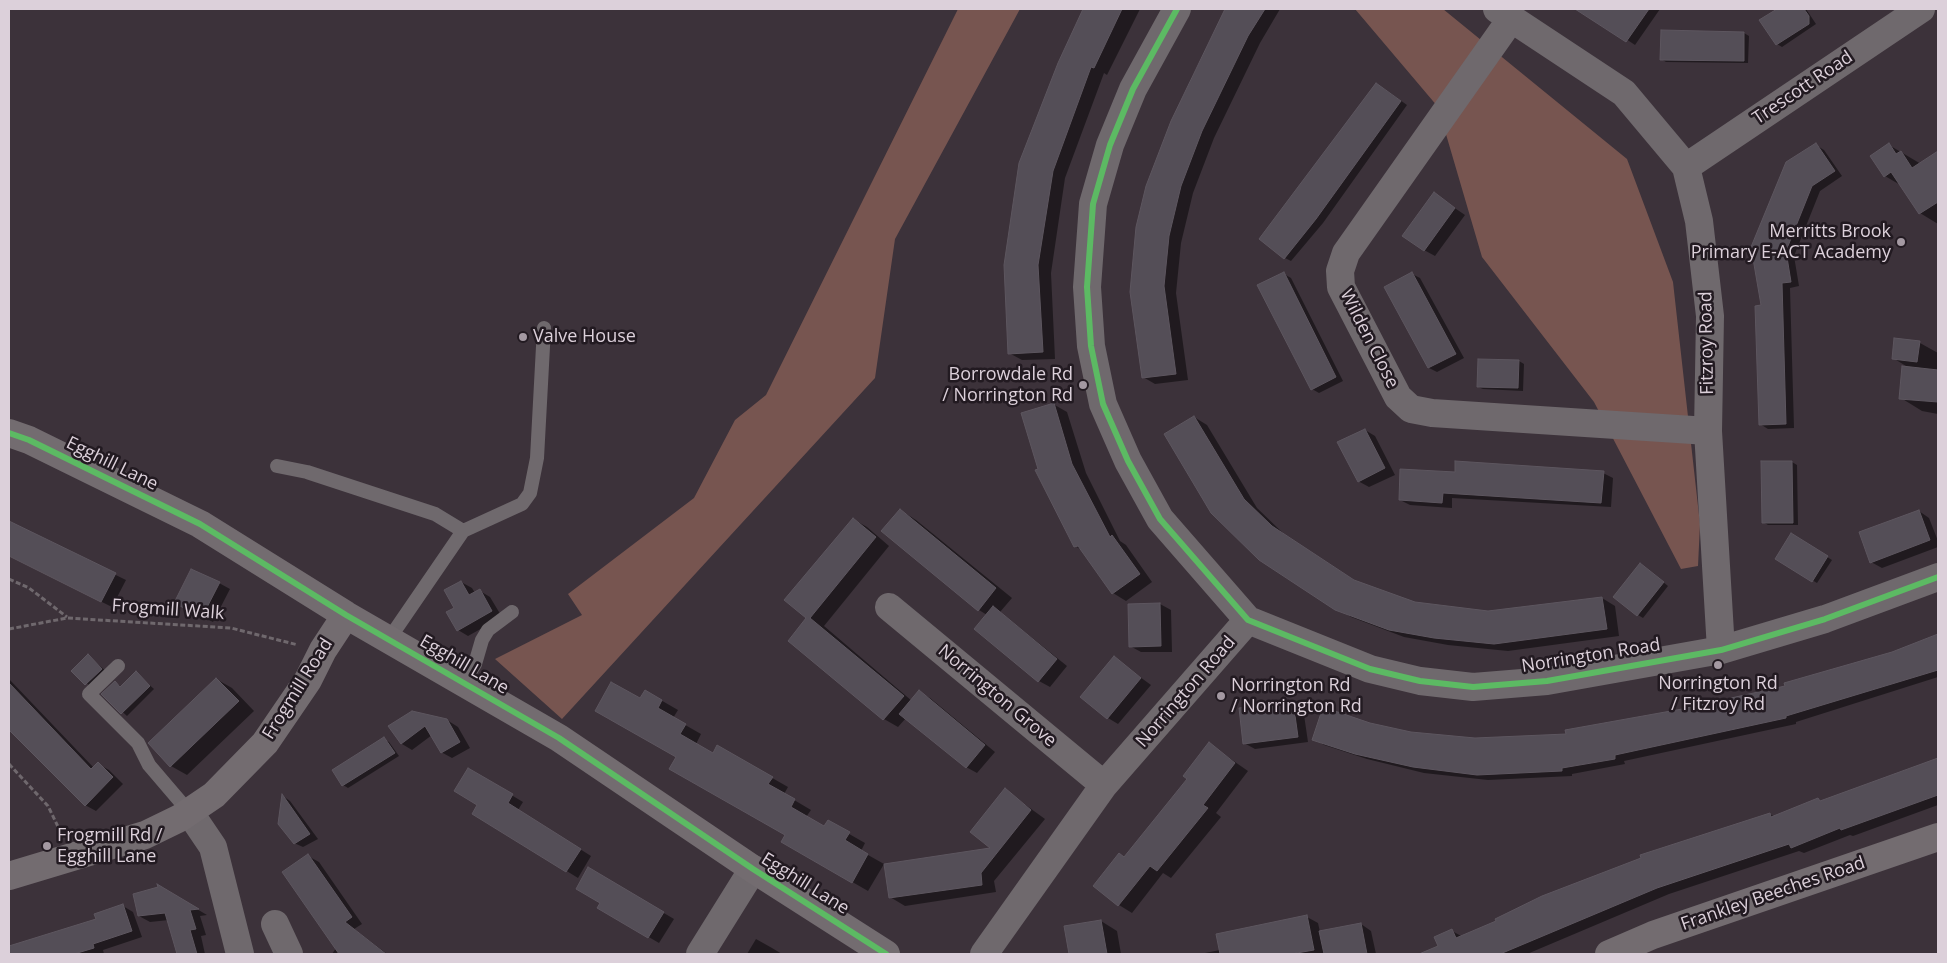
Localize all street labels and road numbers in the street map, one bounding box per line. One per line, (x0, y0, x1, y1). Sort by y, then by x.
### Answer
street label: Trescott Road (1749, 47, 1857, 129)
street label: Wilden Close (1335, 286, 1403, 392)
street label: Fitzroy Road (1695, 291, 1719, 395)
street label: Egghill Lane (63, 432, 161, 496)
street label: Frogmill Walk (111, 595, 225, 625)
street label: Egghill Lane (416, 631, 512, 699)
street label: Norrington Road (1132, 632, 1240, 752)
street label: Frogmill Road (258, 634, 338, 744)
street label: Norrington Road (1520, 634, 1662, 678)
street label: Norrington Grove (933, 640, 1061, 752)
street label: Egghill Lane (757, 848, 853, 920)
street label: Frankley Beeches Road (1678, 852, 1868, 936)

